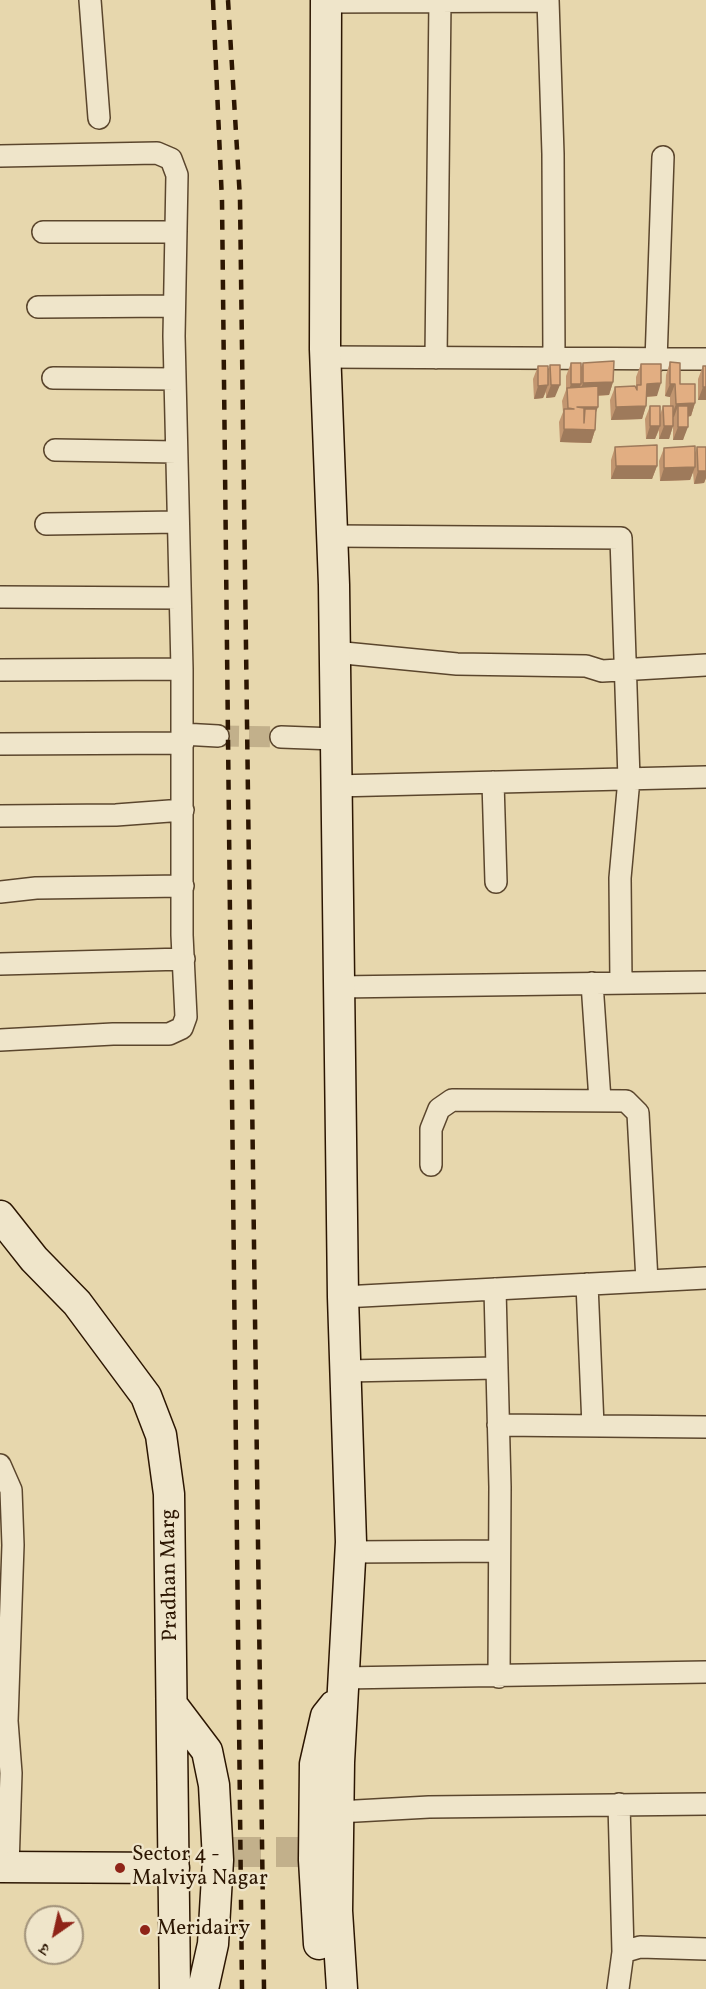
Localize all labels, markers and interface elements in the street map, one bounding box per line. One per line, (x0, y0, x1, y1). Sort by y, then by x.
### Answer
street label: Pradhan Marg (157, 1509, 185, 1641)
place label: Sector 4 - Malviya Nagar (132, 1843, 268, 1893)
marker: Sector 4 - Malviya Nagar (113, 1861, 127, 1875)
north arrow (24, 1905, 84, 1965)
place label: Meridairy (157, 1917, 250, 1943)
marker: Meridairy (138, 1923, 152, 1937)
text: उ (36, 1937, 55, 1960)

